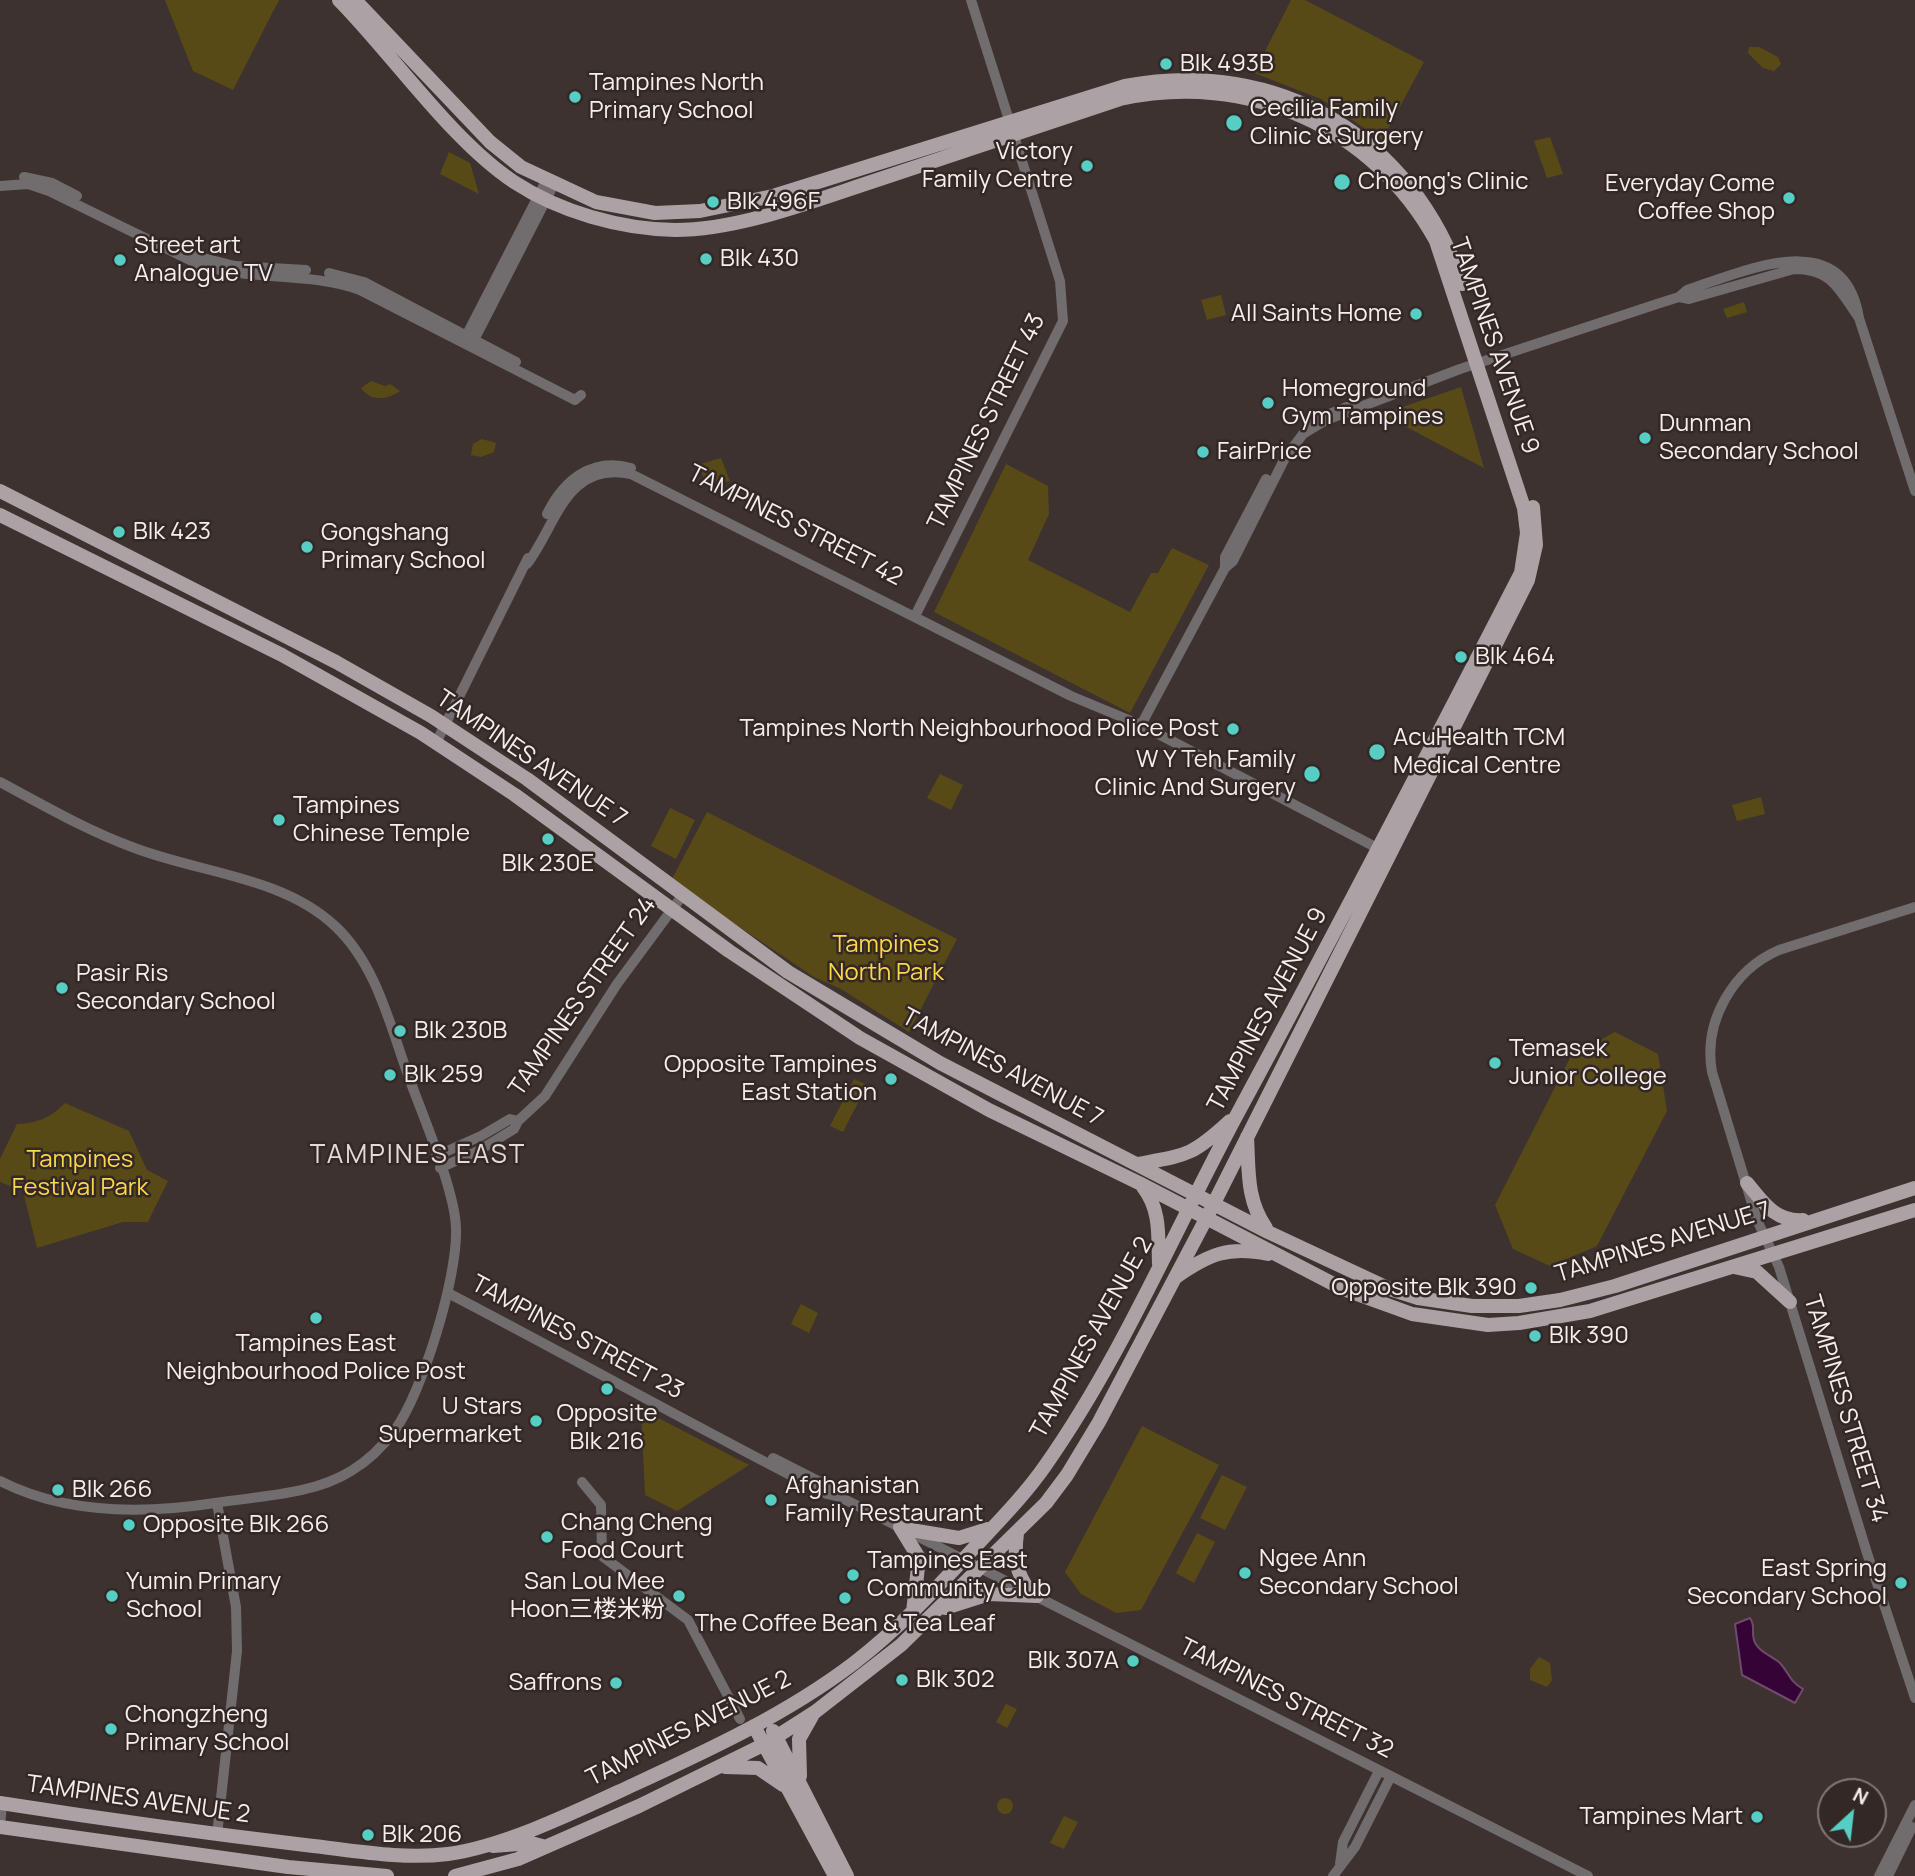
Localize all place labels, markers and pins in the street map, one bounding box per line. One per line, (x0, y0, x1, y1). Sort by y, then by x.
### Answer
place label: Blk 493B (1180, 50, 1274, 78)
marker: Blk 493B (1158, 56, 1174, 72)
place label: Tampines North Primary School (589, 69, 764, 125)
marker: Tampines North Primary School (567, 89, 583, 105)
place label: Cecilia Family Clinic & Surgery (1250, 95, 1423, 151)
marker: Cecilia Family Clinic & Surgery (1224, 113, 1244, 133)
place label: Victory Family Centre (922, 138, 1073, 194)
marker: Victory Family Centre (1079, 158, 1095, 174)
place label: Choong's Clinic (1358, 168, 1528, 196)
place label: Everyday Come Coffee Shop (1605, 170, 1775, 226)
marker: Choong's Clinic (1332, 172, 1352, 192)
place label: Blk 496F (727, 188, 820, 216)
marker: Everyday Come Coffee Shop (1781, 190, 1797, 206)
marker: Blk 496F (705, 194, 721, 210)
place label: Street art Analogue TV (134, 232, 273, 288)
place label: Blk 430 (720, 245, 799, 273)
marker: Blk 430 (698, 251, 714, 267)
marker: Street art Analogue TV (112, 252, 128, 268)
place label: All Saints Home (1231, 300, 1402, 328)
marker: All Saints Home (1408, 306, 1424, 322)
place label: Homeground Gym Tampines (1282, 375, 1444, 431)
marker: Homeground Gym Tampines (1260, 395, 1276, 411)
place label: Dunman Secondary School (1659, 410, 1859, 466)
marker: Dunman Secondary School (1637, 430, 1653, 446)
place label: FairPrice (1217, 438, 1312, 466)
marker: FairPrice (1195, 444, 1211, 460)
place label: Blk 423 (133, 518, 211, 546)
place label: Gongshang Primary School (321, 519, 486, 575)
marker: Blk 423 (111, 524, 127, 540)
marker: Gongshang Primary School (299, 539, 315, 555)
place label: Blk 464 (1475, 643, 1555, 671)
marker: Blk 464 (1453, 649, 1469, 665)
place label: Tampines North Neighbourhood Police Post (740, 715, 1219, 743)
marker: Tampines North Neighbourhood Police Post (1225, 721, 1241, 737)
place label: AcuHealth TCM Medical Centre (1393, 724, 1565, 780)
marker: AcuHealth TCM Medical Centre (1367, 742, 1387, 762)
place label: W Y Teh Family Clinic And Surgery (1095, 746, 1296, 802)
marker: W Y Teh Family Clinic And Surgery (1302, 764, 1322, 784)
place label: Tampines Chinese Temple (293, 792, 470, 848)
marker: Tampines Chinese Temple (271, 812, 287, 828)
marker: Blk 230E (540, 831, 556, 847)
place label: Blk 230E (502, 850, 594, 878)
place label: Pasir Ris Secondary School (76, 960, 276, 1016)
marker: Pasir Ris Secondary School (54, 980, 70, 996)
place label: Blk 230B (414, 1017, 507, 1045)
marker: Blk 230B (392, 1023, 408, 1039)
place label: Temasek Junior College (1509, 1035, 1667, 1091)
place label: Opposite Tampines East Station (664, 1051, 877, 1107)
marker: Temasek Junior College (1487, 1055, 1503, 1071)
place label: Blk 259 (404, 1061, 483, 1089)
marker: Blk 259 (382, 1067, 398, 1083)
marker: Opposite Tampines East Station (883, 1071, 899, 1087)
place label: Opposite Blk 390 (1331, 1274, 1517, 1302)
marker: Opposite Blk 390 (1523, 1280, 1539, 1296)
marker: Tampines East Neighbourhood Police Post (308, 1310, 324, 1326)
place label: Blk 390 (1549, 1322, 1629, 1350)
marker: Blk 390 (1527, 1328, 1543, 1344)
place label: Tampines East Neighbourhood Police Post (166, 1330, 466, 1386)
marker: Opposite Blk 216 (599, 1381, 615, 1397)
place label: U Stars Supermarket (378, 1393, 522, 1449)
place label: Opposite Blk 216 (556, 1400, 658, 1456)
marker: U Stars Supermarket (528, 1413, 544, 1429)
place label: Afghanistan Family Restaurant (785, 1472, 983, 1528)
place label: Blk 266 (72, 1476, 152, 1504)
marker: Blk 266 (50, 1482, 66, 1498)
marker: Afghanistan Family Restaurant (763, 1492, 779, 1508)
place label: Chang Cheng Food Court (561, 1509, 713, 1565)
place label: Opposite Blk 266 (143, 1511, 330, 1539)
marker: Opposite Blk 266 (121, 1517, 137, 1533)
marker: Chang Cheng Food Court (539, 1529, 555, 1545)
place label: Ngee Ann Secondary School (1259, 1545, 1459, 1601)
place label: Tampines East Community Club (867, 1547, 1051, 1603)
place label: East Spring Secondary School (1687, 1555, 1887, 1611)
marker: Ngee Ann Secondary School (1237, 1565, 1253, 1581)
marker: Tampines East Community Club (845, 1567, 861, 1583)
place label: Yumin Primary School (126, 1568, 281, 1624)
place label: San Lou Mee Hoon三楼米粉 (510, 1568, 665, 1624)
marker: East Spring Secondary School (1893, 1575, 1909, 1591)
marker: Yumin Primary School (104, 1588, 120, 1604)
marker: San Lou Mee Hoon三楼米粉 (671, 1588, 687, 1604)
marker: The Coffee Bean & Tea Leaf (837, 1590, 853, 1606)
place label: The Coffee Bean & Tea Leaf (695, 1610, 995, 1638)
place label: Blk 307A (1028, 1647, 1119, 1675)
marker: Blk 307A (1125, 1653, 1141, 1669)
place label: Blk 302 (916, 1666, 995, 1694)
place label: Saffrons (509, 1669, 602, 1697)
marker: Blk 302 (894, 1672, 910, 1688)
marker: Saffrons (608, 1675, 624, 1691)
place label: Chongzheng Primary School (125, 1701, 290, 1757)
marker: Chongzheng Primary School (103, 1721, 119, 1737)
place label: Tampines Mart (1579, 1803, 1743, 1831)
marker: Tampines Mart (1749, 1809, 1765, 1825)
place label: Blk 206 (382, 1821, 462, 1849)
marker: Blk 206 (360, 1827, 376, 1843)

